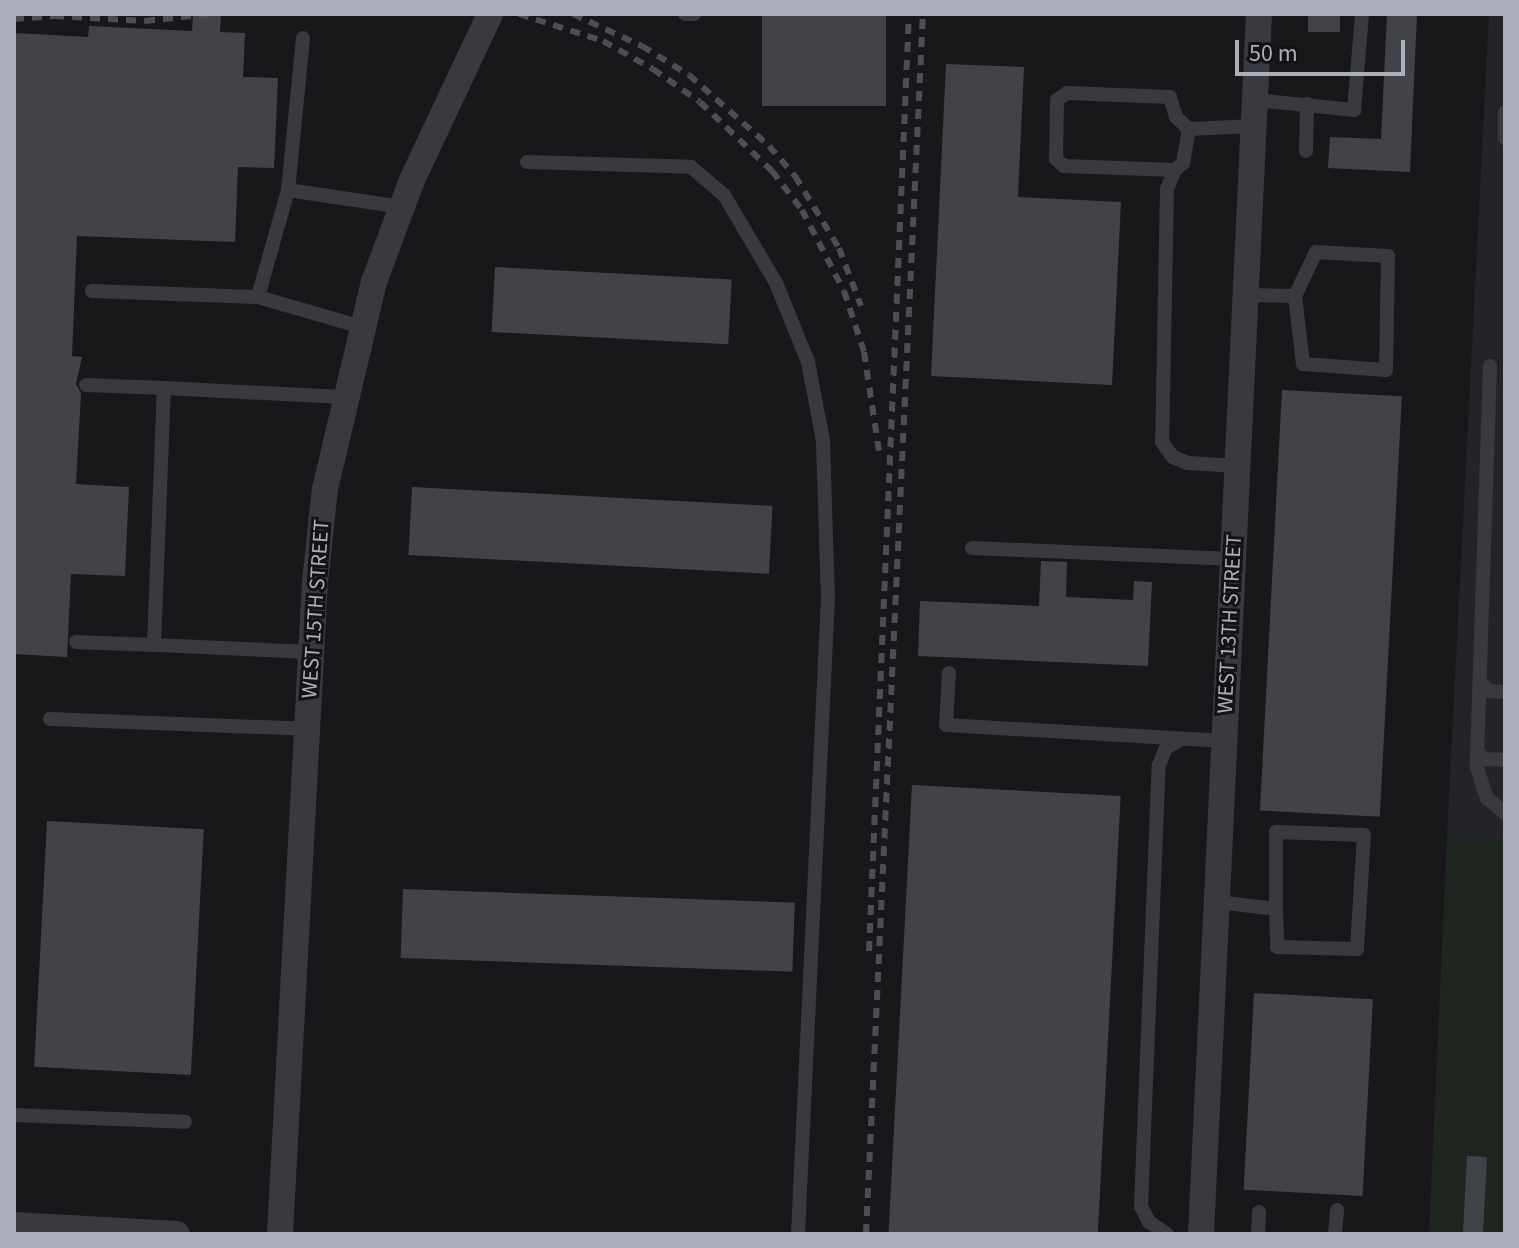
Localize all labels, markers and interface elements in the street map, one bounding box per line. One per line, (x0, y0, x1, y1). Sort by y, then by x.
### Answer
scale bar (1239, 24, 1409, 74)
text: 50 m (1249, 36, 1298, 71)
street label: WEST 15TH STREET (297, 519, 335, 699)
street label: WEST 13TH STREET (1212, 534, 1248, 714)

